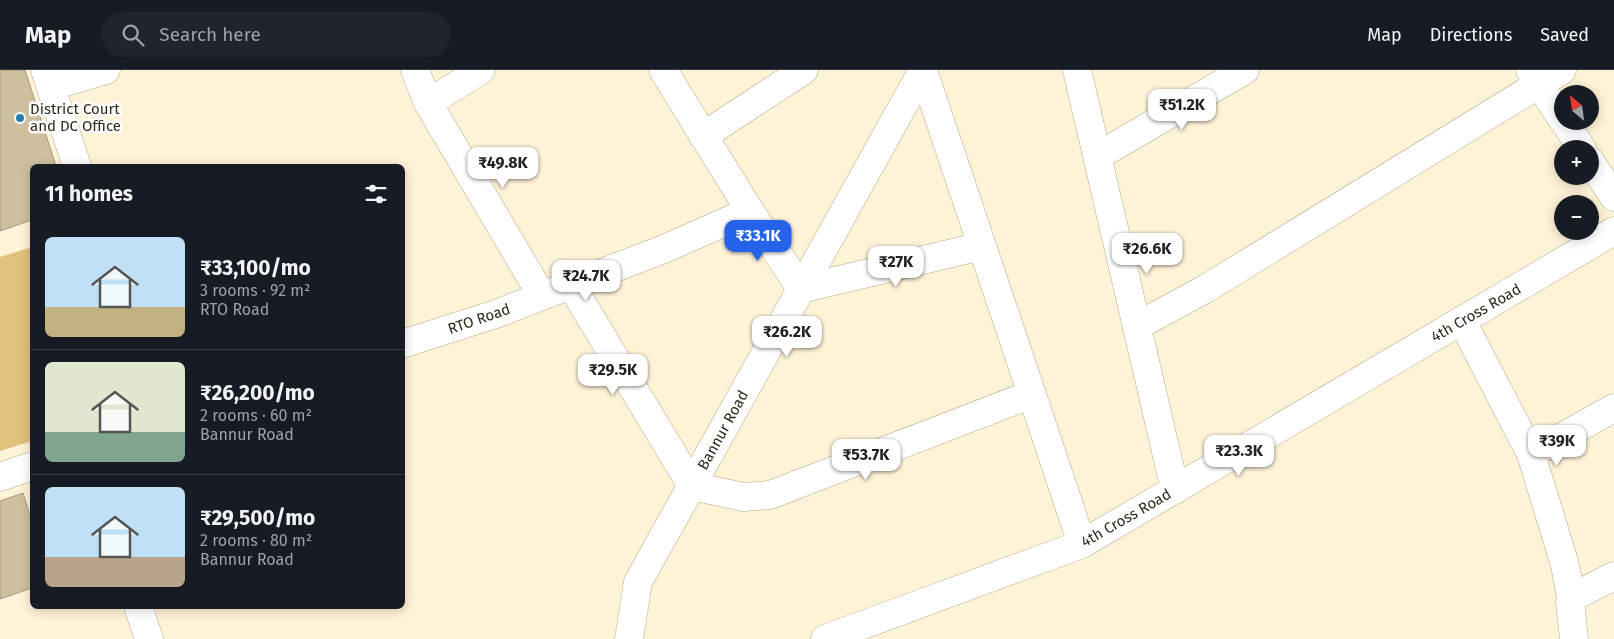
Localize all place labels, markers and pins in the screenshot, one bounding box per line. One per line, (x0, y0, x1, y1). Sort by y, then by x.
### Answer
pin: ₹51.2K (1141, 88, 1223, 131)
place label: District Court and DC Office (30, 100, 121, 135)
marker: District Court and DC Office (14, 112, 26, 124)
pin: ₹49.8K (462, 146, 544, 189)
pin: ₹33.1K (717, 220, 799, 262)
pin: ₹26.6K (1106, 232, 1188, 275)
pin: ₹27K (866, 246, 926, 288)
pin: ₹24.7K (545, 260, 627, 302)
pin: ₹26.2K (746, 316, 828, 358)
pin: ₹29.5K (572, 354, 654, 396)
pin: ₹39K (1527, 424, 1587, 467)
pin: ₹23.3K (1198, 434, 1280, 477)
pin: ₹53.7K (825, 438, 907, 481)

